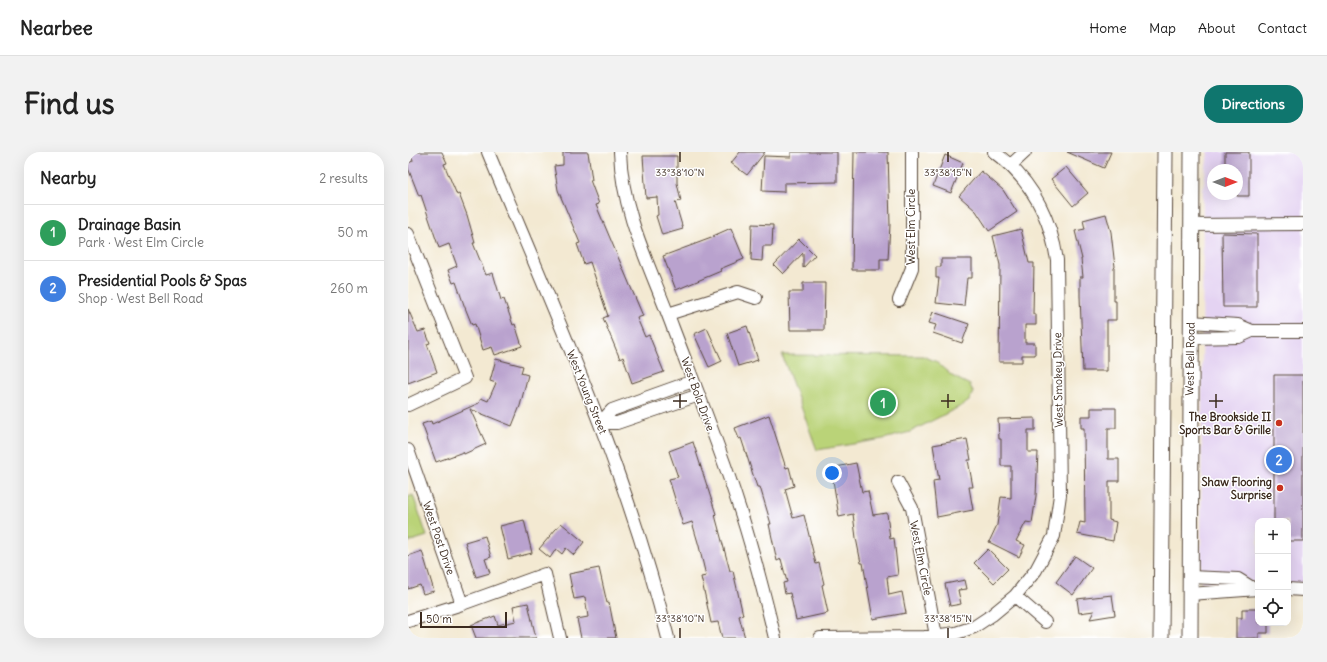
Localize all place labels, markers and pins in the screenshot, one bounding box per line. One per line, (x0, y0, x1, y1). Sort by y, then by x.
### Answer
pin: 1 (870, 388, 896, 418)
place label: The Brookside II Sports Bar & Grille (1179, 410, 1271, 438)
marker: The Brookside II Sports Bar & Grille (1274, 418, 1284, 428)
pin: 2 (1266, 445, 1292, 475)
place label: Shaw Flooring Surprise (1201, 475, 1272, 503)
marker: Shaw Flooring Surprise (1275, 483, 1285, 493)

